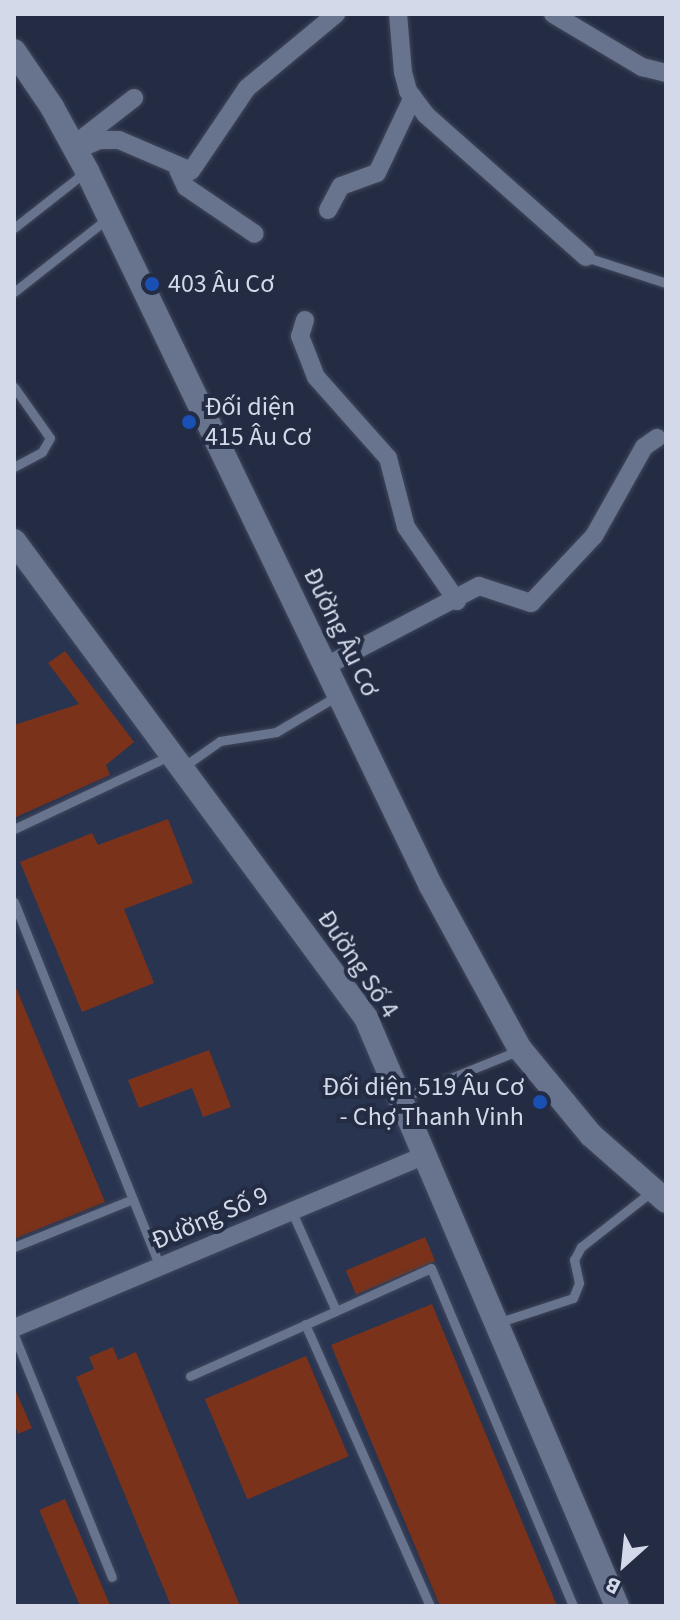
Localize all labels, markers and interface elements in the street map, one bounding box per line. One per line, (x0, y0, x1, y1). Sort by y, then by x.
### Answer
place label: 403 Âu Cơ (168, 268, 274, 300)
marker: 403 Âu Cơ (143, 275, 161, 293)
place label: Đối diện 415 Âu Cơ (205, 391, 311, 452)
marker: Đối diện 415 Âu Cơ (180, 413, 198, 431)
street label: Đường Âu Cơ (296, 562, 386, 702)
street label: Đường Số 4 (311, 904, 405, 1024)
place label: Đối diện 519 Âu Cơ - Chợ Thanh Vinh (322, 1071, 524, 1132)
marker: Đối diện 519 Âu Cơ - Chợ Thanh Vinh (531, 1093, 549, 1111)
street label: Đường Số 9 (147, 1180, 273, 1256)
north arrow (584, 1524, 664, 1604)
text: B (600, 1568, 626, 1603)

